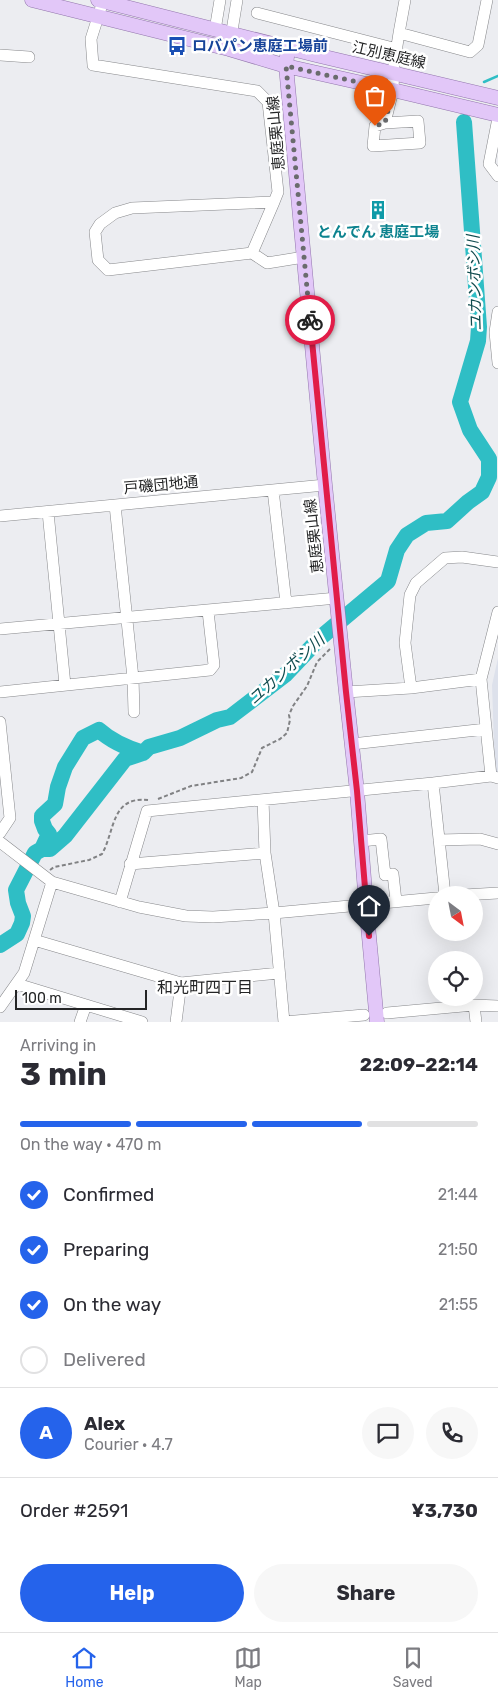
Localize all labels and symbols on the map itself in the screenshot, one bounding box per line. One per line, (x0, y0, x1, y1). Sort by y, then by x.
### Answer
bus stop icon: ロバパン恵庭工場前 (166, 35, 188, 57)
place label: ロバパン恵庭工場前 (192, 37, 328, 55)
street label: 江別恵庭線 (350, 38, 428, 72)
pin (354, 75, 396, 126)
street label: 恵庭栗山線 (264, 95, 288, 171)
building icon: とんでん 恵庭工場 (367, 199, 389, 221)
place label: とんでん 恵庭工場 (317, 223, 439, 241)
water label: ユカンボシ川 (463, 233, 486, 331)
courier (285, 295, 335, 345)
street label: 戸磯団地通 (123, 473, 199, 497)
street label: 恵庭栗山線 (301, 498, 327, 574)
water label: ユカンボシ川 (244, 629, 330, 709)
pin (348, 885, 390, 936)
north arrow (428, 886, 482, 941)
district label: 和光町四丁目 (157, 978, 253, 997)
scale bar (15, 987, 148, 1010)

